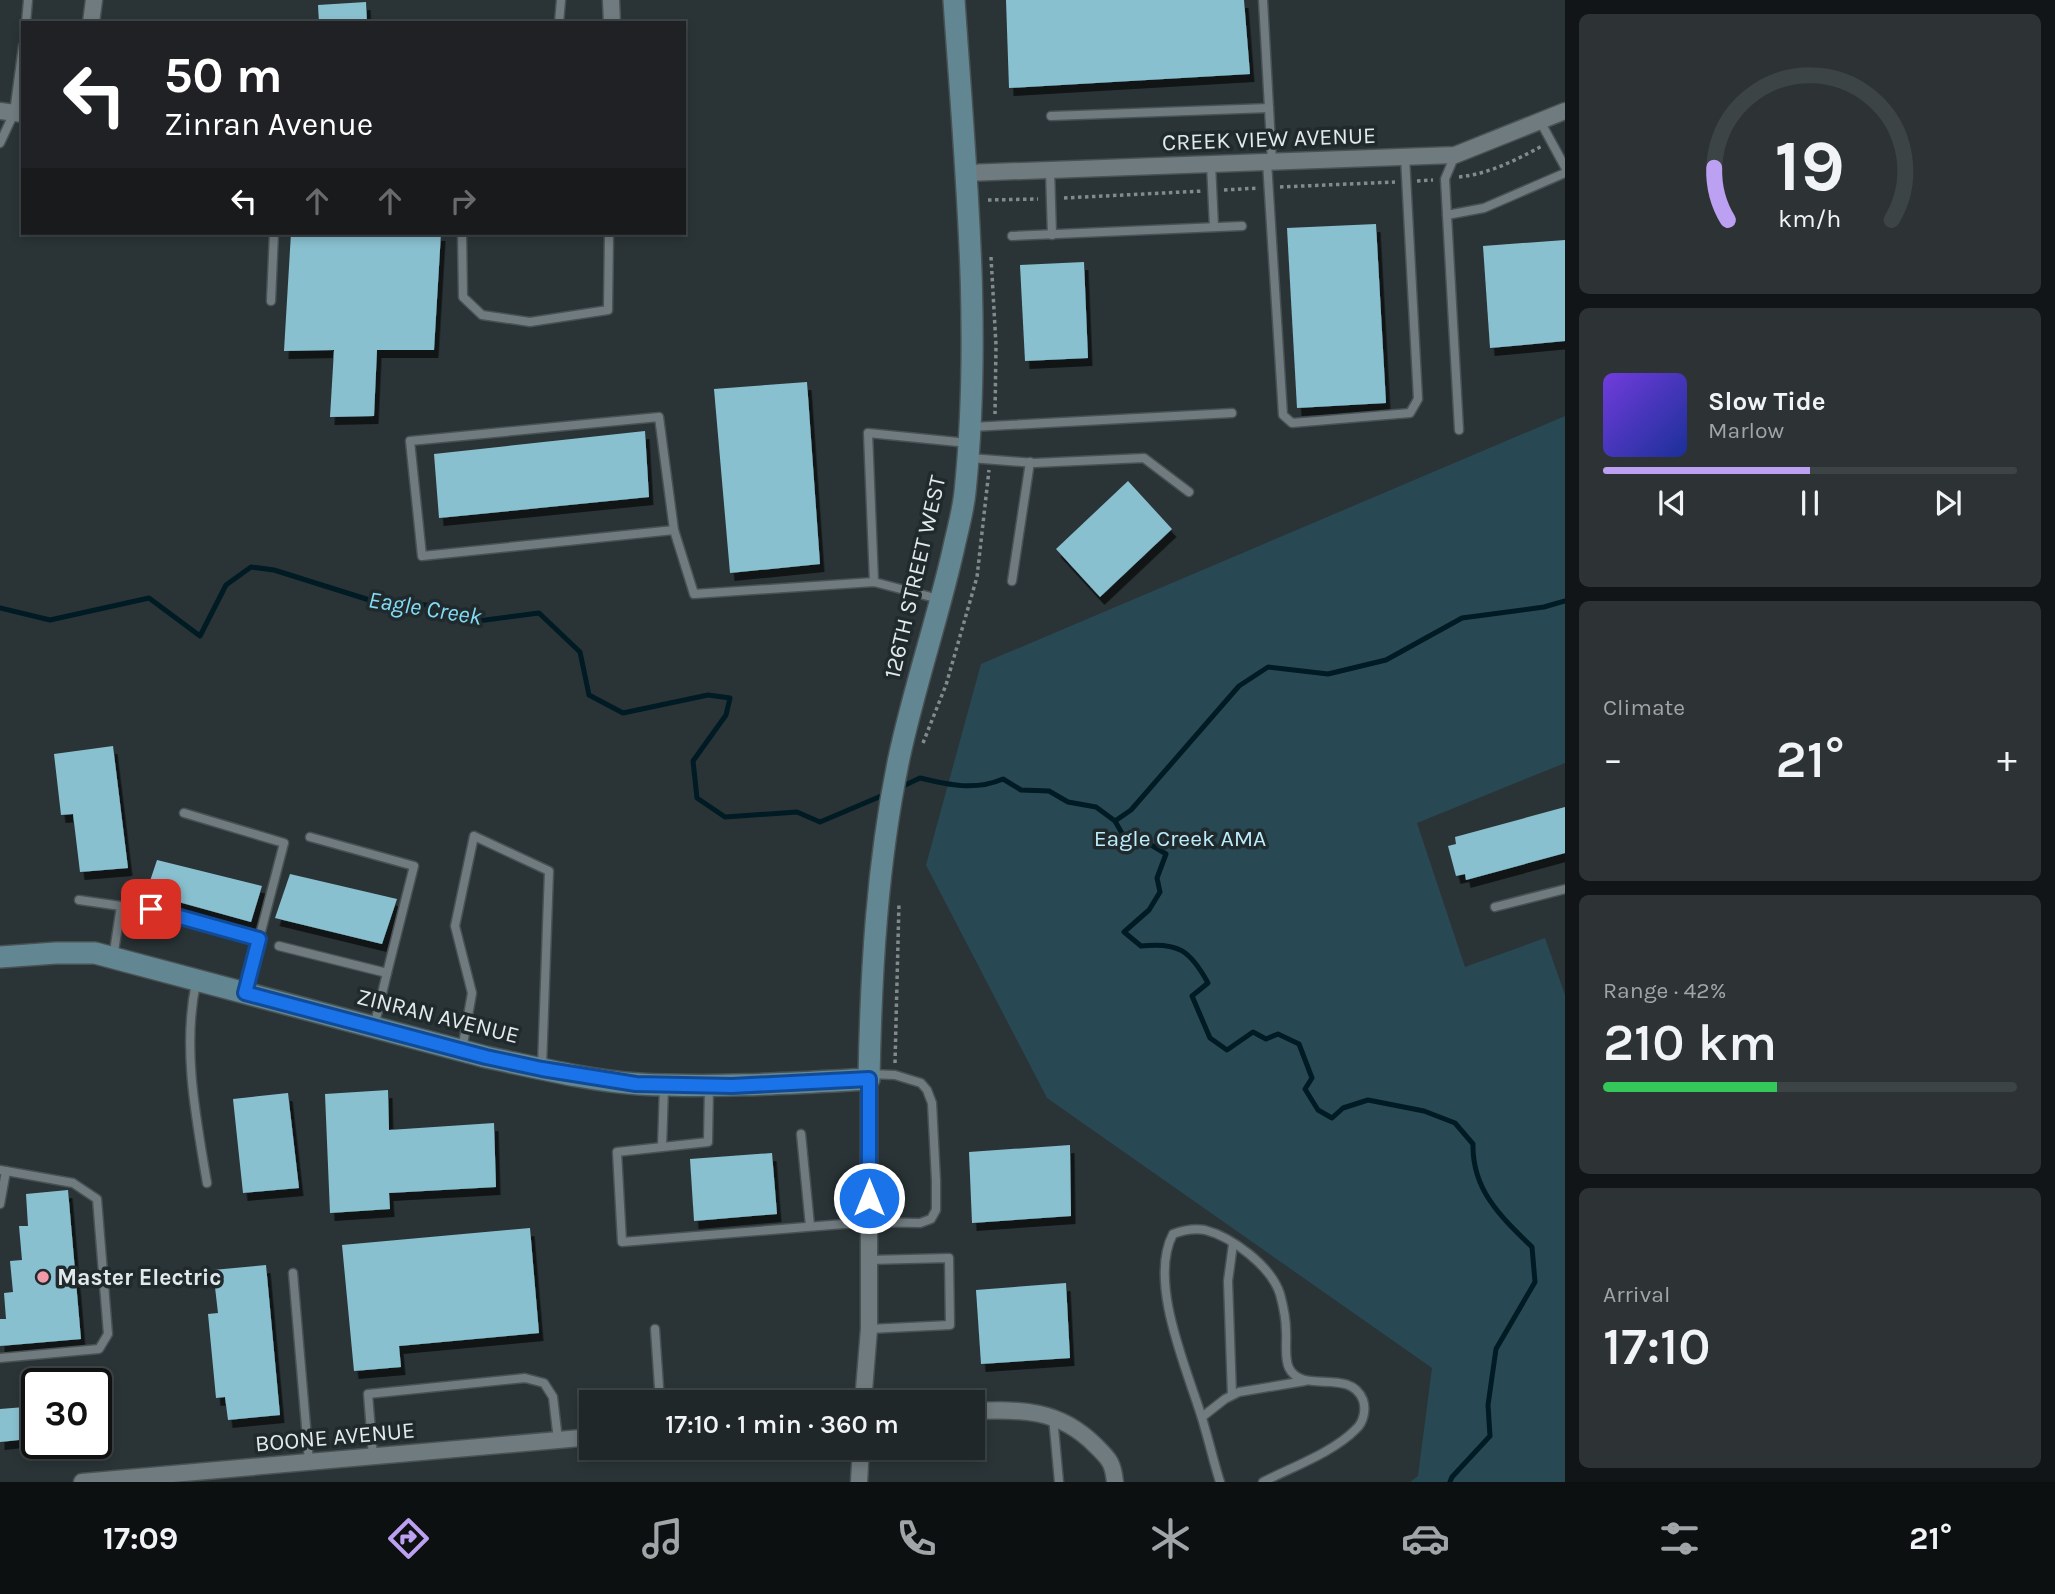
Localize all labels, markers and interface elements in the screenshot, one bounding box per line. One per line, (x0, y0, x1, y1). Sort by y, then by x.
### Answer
text: 50 m (164, 47, 282, 104)
icon: left (49, 49, 140, 140)
text: Zinran Avenue (164, 106, 373, 143)
street label: CREEK VIEW AVENUE (1162, 122, 1376, 156)
text: 19 (1775, 123, 1845, 208)
icon: left (225, 182, 263, 220)
icon: ahead (298, 182, 336, 220)
icon: ahead (371, 182, 409, 220)
icon: right (444, 182, 482, 220)
text: km/h (1778, 204, 1842, 233)
text: Slow Tide (1708, 386, 1826, 417)
text: Marlow (1708, 417, 1784, 444)
street label: 126TH STREET WEST (878, 472, 952, 681)
icon: previous (1653, 484, 1691, 522)
icon: pause (1791, 484, 1829, 522)
icon: next (1929, 484, 1967, 522)
water label: Eagle Creek (366, 585, 485, 631)
text: Climate (1603, 694, 1685, 721)
text: 21° (1776, 729, 1844, 790)
text: − (1603, 737, 1623, 782)
text: + (1997, 737, 2017, 782)
park label: Eagle Creek AMA (1094, 825, 1266, 852)
pin (121, 879, 181, 939)
icon: arrive (132, 890, 170, 928)
text: Range · 42% (1603, 977, 1726, 1004)
street label: ZINRAN AVENUE (354, 983, 522, 1049)
text: 210 km (1603, 1012, 1777, 1073)
position arrow (832, 1161, 906, 1235)
place label: Master Electric (57, 1264, 222, 1291)
marker: Master Electric (35, 1269, 51, 1285)
text: Arrival (1603, 1281, 1670, 1308)
text: 17:10 (1603, 1316, 1711, 1377)
speed limit sign: 30 (21, 1368, 112, 1459)
text: 17:10 · 1 min · 360 m (665, 1409, 899, 1440)
street label: BOONE AVENUE (254, 1417, 416, 1457)
icon: directions (384, 1514, 433, 1563)
icon: music (638, 1514, 687, 1563)
icon: phone (892, 1514, 941, 1563)
icon: climate (1146, 1514, 1195, 1563)
icon: car (1401, 1514, 1450, 1563)
icon: filters (1655, 1514, 1704, 1563)
text: 17:09 (103, 1520, 178, 1557)
text: 21° (1909, 1520, 1952, 1557)

